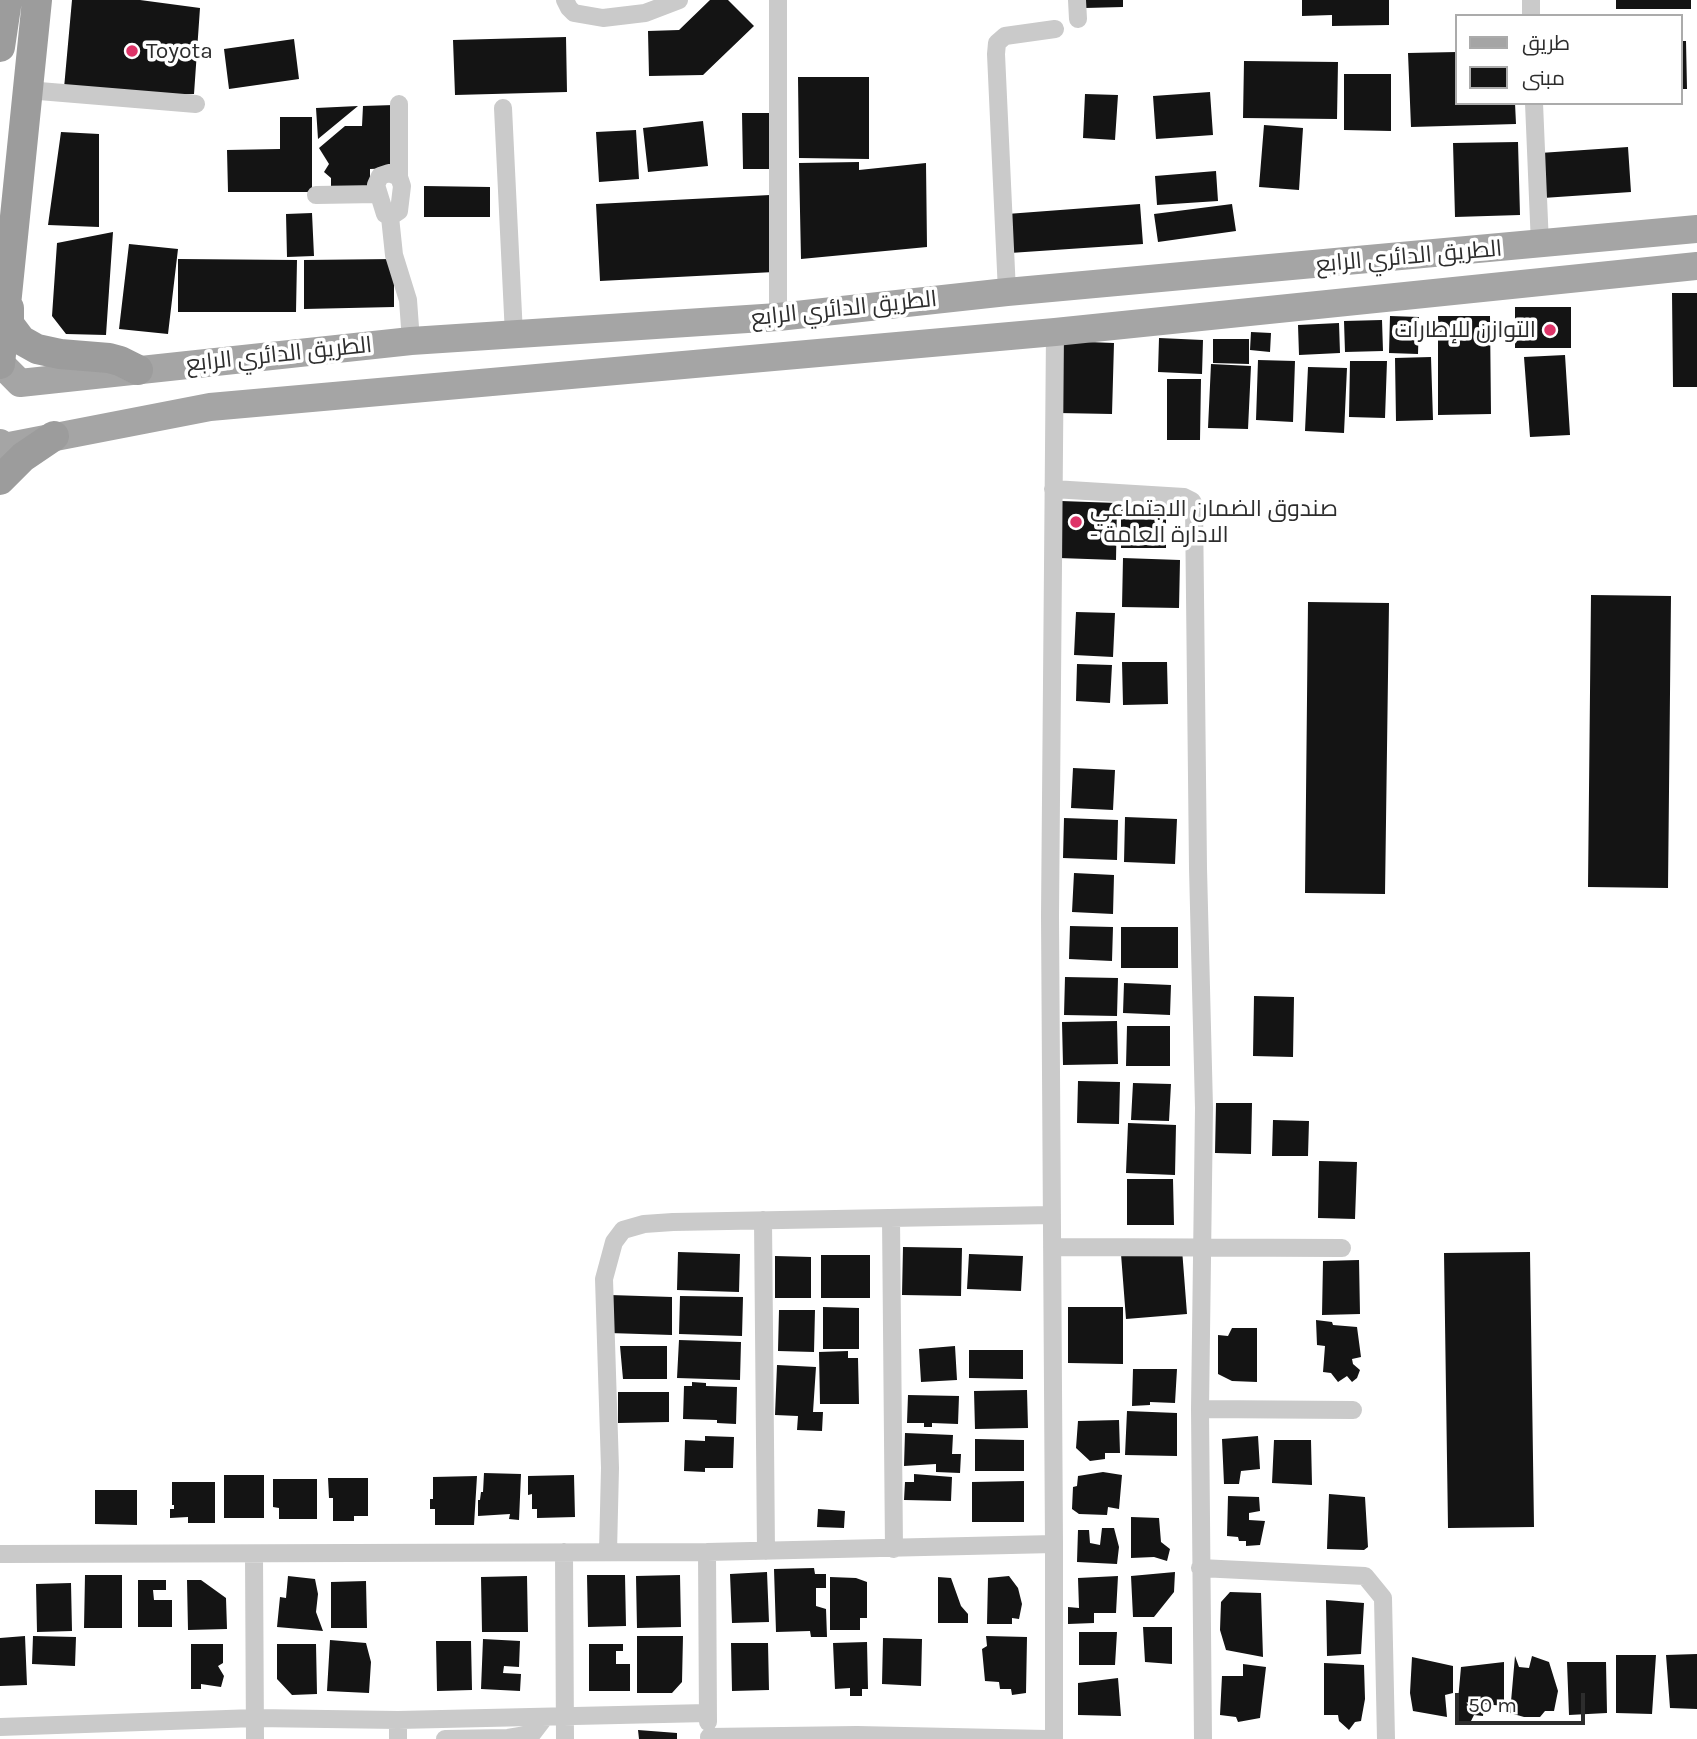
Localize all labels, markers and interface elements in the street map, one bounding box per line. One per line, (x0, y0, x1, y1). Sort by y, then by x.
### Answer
legend (1456, 14, 1683, 105)
text: طريق (1522, 31, 1570, 55)
place label: Toyota (146, 37, 213, 65)
marker: Toyota (124, 43, 140, 59)
text: مبنى (1522, 66, 1565, 90)
street label: الطريق الدائري الرابع (1315, 235, 1503, 279)
street label: الطريق الدائري الرابع (750, 286, 938, 332)
place label: التوازن للإطارات (1394, 316, 1536, 344)
marker: التوازن للإطارات (1542, 322, 1558, 338)
street label: الطريق الدائري الرابع (185, 332, 373, 378)
place label: صندوق الضمان الاجتماعي - الادارة العامة (1090, 495, 1338, 549)
marker: صندوق الضمان الاجتماعي - الادارة العامة (1068, 514, 1084, 530)
scale bar (1459, 1680, 1588, 1724)
text: 50 m (1468, 1693, 1517, 1717)

